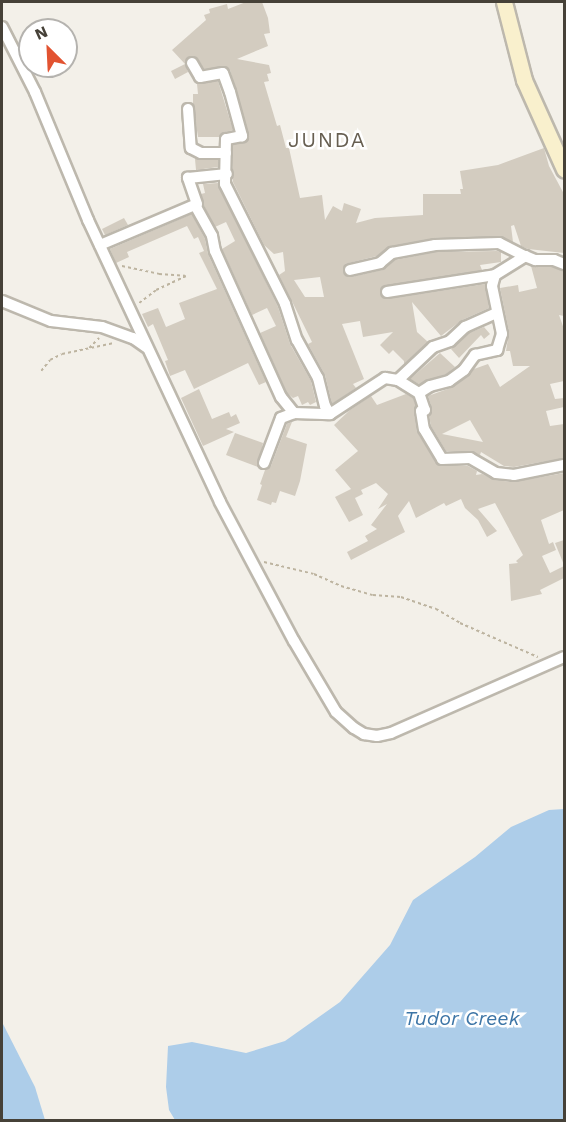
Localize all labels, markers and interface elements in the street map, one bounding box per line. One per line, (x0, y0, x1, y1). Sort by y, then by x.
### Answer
north arrow (18, 18, 78, 78)
text: N (32, 22, 51, 44)
district label: JUNDA (288, 127, 366, 153)
water label: Tudor Creek (404, 1006, 520, 1030)

